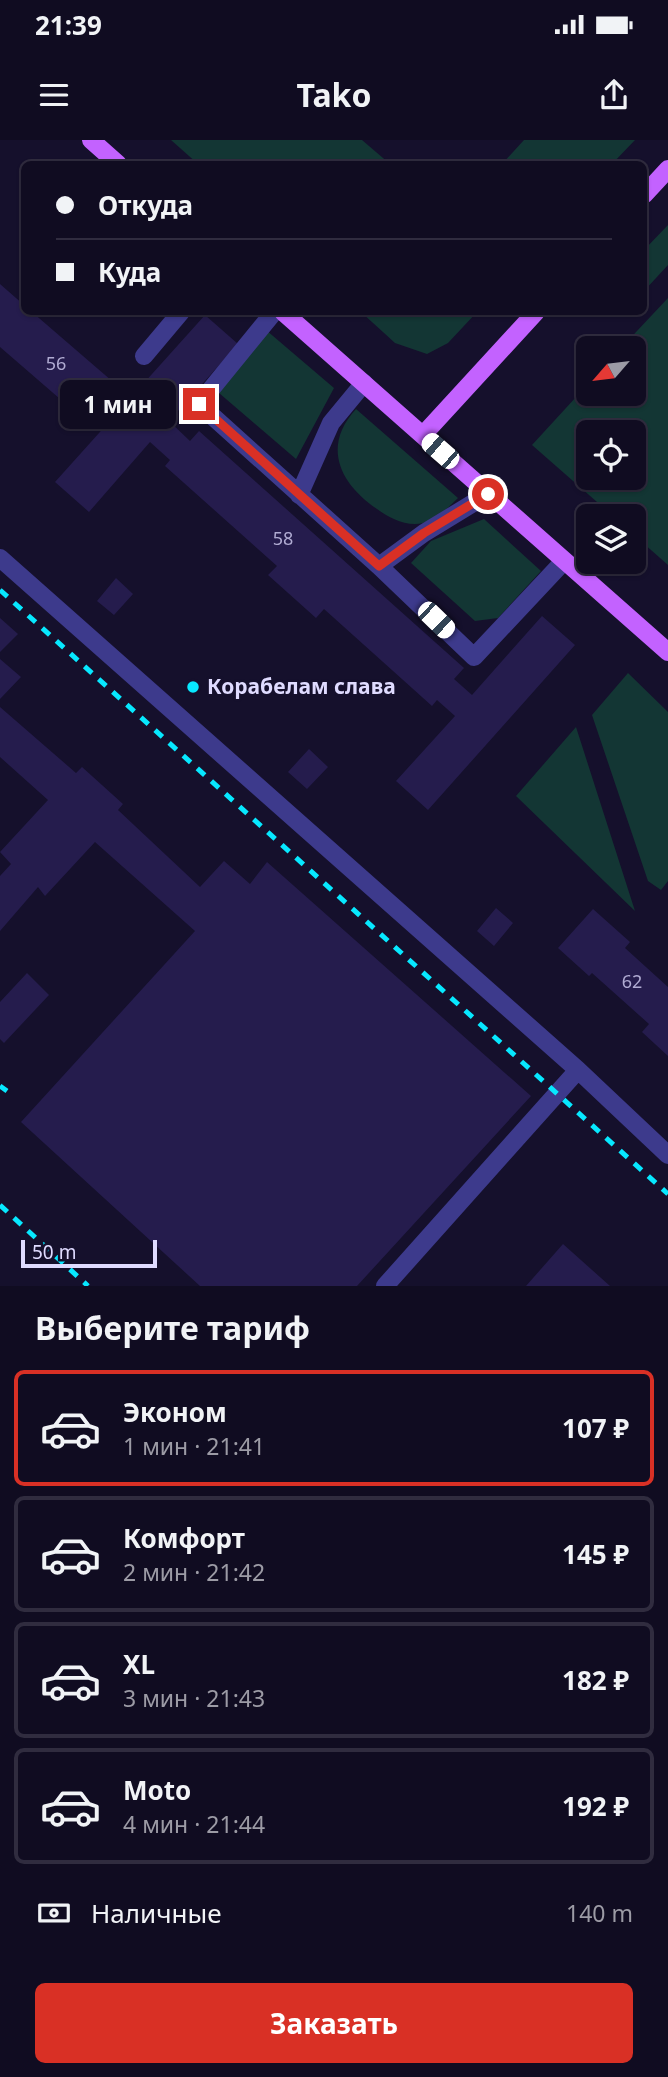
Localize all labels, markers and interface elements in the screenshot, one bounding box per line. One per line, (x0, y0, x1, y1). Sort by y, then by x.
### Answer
text: 21:39 (35, 7, 102, 43)
text: Tako (297, 73, 371, 116)
icon: menu (35, 76, 73, 114)
icon: share (595, 76, 633, 114)
text: Откуда (98, 187, 193, 223)
text: Куда (98, 254, 161, 290)
north arrow (576, 336, 646, 406)
map controls (576, 336, 646, 574)
house number: 56 (46, 351, 66, 375)
callout: 1 мин (59, 380, 174, 428)
text: 1 мин (84, 388, 152, 420)
route end (183, 388, 215, 420)
button: locate (576, 420, 646, 490)
car (418, 429, 463, 473)
route start (472, 478, 504, 510)
button: layers (576, 504, 646, 574)
house number: 58 (273, 526, 293, 550)
car (414, 598, 459, 642)
place label: Корабелам слава (207, 672, 396, 700)
marker: Корабелам слава (185, 679, 201, 695)
house number: 62 (622, 969, 642, 993)
scale bar (21, 1237, 158, 1269)
text: 50 m (32, 1239, 76, 1265)
text: Выберите тариф (35, 1306, 310, 1349)
text: Эконом (123, 1394, 227, 1430)
icon: car (39, 1397, 102, 1460)
text: 107 ₽ (562, 1410, 629, 1446)
text: 1 мин · 21:41 (123, 1430, 265, 1462)
text: Комфорт (123, 1520, 245, 1556)
icon: car (39, 1523, 102, 1586)
text: 145 ₽ (562, 1536, 629, 1572)
text: 2 мин · 21:42 (123, 1556, 265, 1588)
text: XL (123, 1646, 155, 1682)
icon: car (39, 1649, 102, 1712)
text: 182 ₽ (562, 1662, 629, 1698)
text: 3 мин · 21:43 (123, 1682, 265, 1714)
text: Moto (123, 1772, 191, 1808)
icon: car (39, 1775, 102, 1838)
text: 192 ₽ (562, 1788, 629, 1824)
text: 4 мин · 21:44 (123, 1808, 265, 1840)
icon: cash (35, 1894, 73, 1932)
text: Наличные (91, 1895, 222, 1931)
text: 140 m (566, 1897, 633, 1929)
button: Заказать (35, 1983, 633, 2063)

